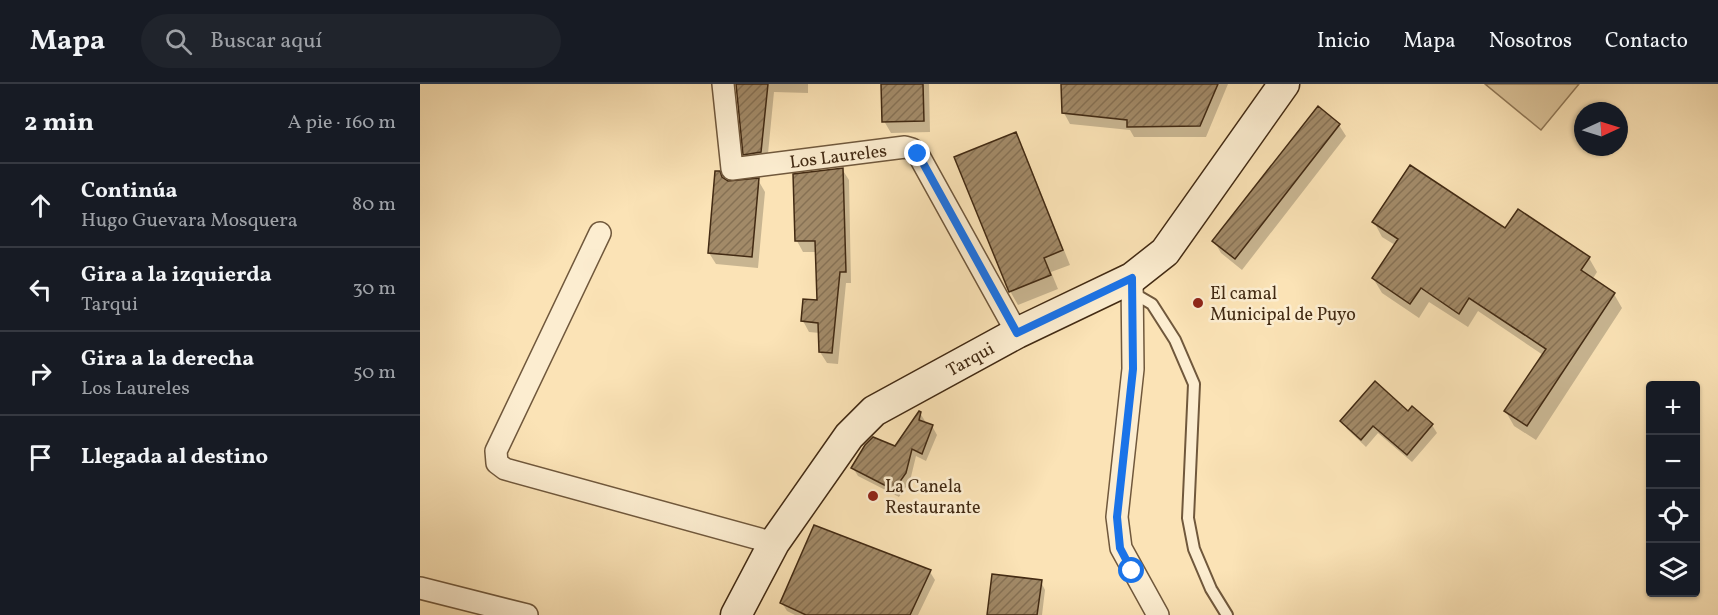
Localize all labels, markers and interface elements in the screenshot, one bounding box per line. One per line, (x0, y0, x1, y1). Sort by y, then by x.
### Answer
search box (141, 14, 561, 68)
text: Mapa (30, 22, 105, 61)
icon: search (162, 25, 195, 58)
text: Buscar aquí (210, 26, 322, 57)
text: Inicio (1317, 27, 1370, 56)
text: Mapa (1403, 27, 1456, 56)
text: Nosotros (1489, 27, 1572, 56)
text: Contacto (1605, 27, 1688, 56)
north arrow (1574, 102, 1628, 156)
text: 2 min (24, 105, 94, 141)
text: A pie · 160 m (287, 109, 396, 137)
street label: Los Laureles (788, 139, 888, 176)
route end (904, 140, 930, 166)
text: Continúa (81, 176, 178, 207)
icon: ahead (24, 189, 57, 222)
text: 80 m (352, 191, 396, 219)
text: Hugo Guevara Mosquera (81, 207, 298, 235)
text: Gira a la izquierda (81, 260, 272, 291)
icon: left (24, 273, 57, 306)
text: 30 m (352, 275, 396, 303)
place label: El camal Municipal de Puyo (1210, 282, 1356, 328)
text: Tarqui (81, 291, 138, 319)
marker: El camal Municipal de Puyo (1191, 296, 1205, 310)
street label: Tarqui (942, 337, 999, 384)
text: Gira a la derecha (81, 344, 254, 375)
icon: right (24, 357, 57, 390)
text: 50 m (353, 359, 396, 387)
text: Los Laureles (81, 375, 190, 403)
map controls (1646, 381, 1700, 597)
button: + (1646, 381, 1700, 435)
button: − (1646, 435, 1700, 489)
icon: arrive (24, 441, 57, 474)
text: Llegada al destino (81, 442, 268, 473)
place label: La Canela Restaurante (885, 475, 981, 521)
marker: La Canela Restaurante (866, 489, 880, 503)
button: locate (1646, 489, 1700, 543)
button: layers (1646, 543, 1700, 597)
route start (1118, 557, 1144, 583)

